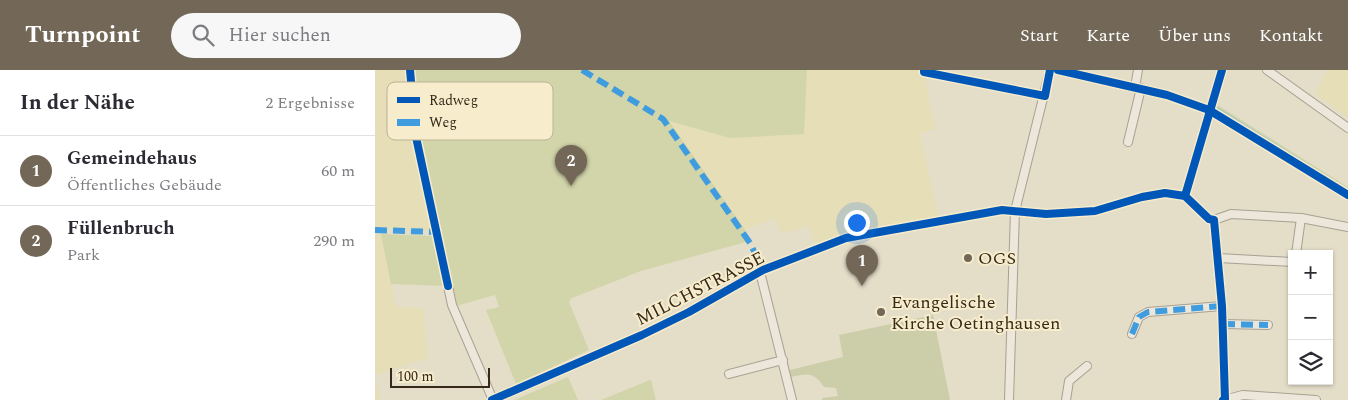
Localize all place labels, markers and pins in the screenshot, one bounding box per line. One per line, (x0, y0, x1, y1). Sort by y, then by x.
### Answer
pin: 2 (555, 145, 587, 186)
pin: 1 (846, 245, 878, 286)
place label: OGS (978, 245, 1016, 272)
marker: OGS (962, 252, 974, 264)
place label: Evangelische Kirche Oetinghausen (891, 289, 1060, 337)
marker: Evangelische Kirche Oetinghausen (875, 306, 887, 318)

